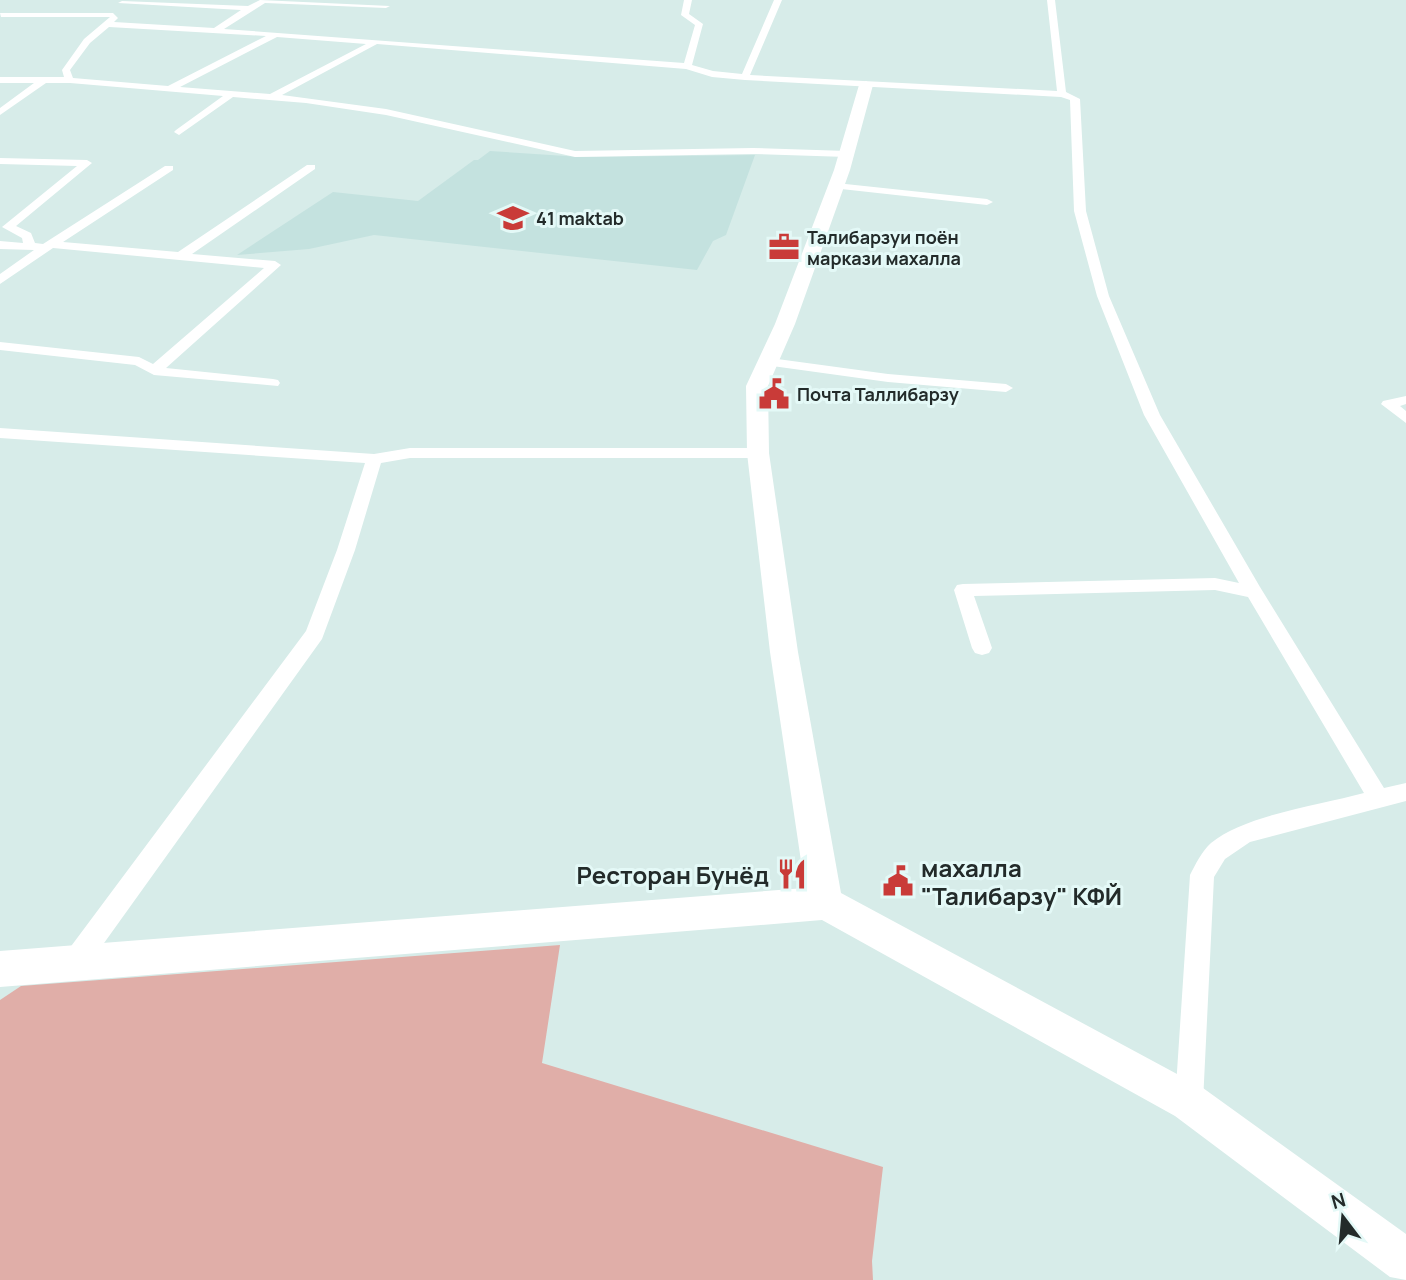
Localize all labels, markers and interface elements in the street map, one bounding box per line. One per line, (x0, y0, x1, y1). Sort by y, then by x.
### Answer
school or university icon: 41 maktab (496, 201, 530, 235)
place label: 41 maktab (536, 206, 624, 230)
place label: Талибарзуи поён маркази махалла (807, 225, 961, 270)
office icon: Талибарзуи поён маркази махалла (767, 230, 801, 264)
public building icon: Почта Таллибарзу (757, 377, 791, 411)
place label: Почта Таллибарзу (797, 382, 959, 406)
place label: махалла "Талибарзу" КФЙ (921, 851, 1122, 912)
restaurant icon: Ресторан Бунёд (775, 857, 809, 891)
place label: Ресторан Бунёд (576, 858, 769, 891)
public building icon: махалла "Талибарзу" КФЙ (881, 864, 915, 898)
north arrow (1308, 1182, 1378, 1252)
text: N (1328, 1186, 1348, 1215)

